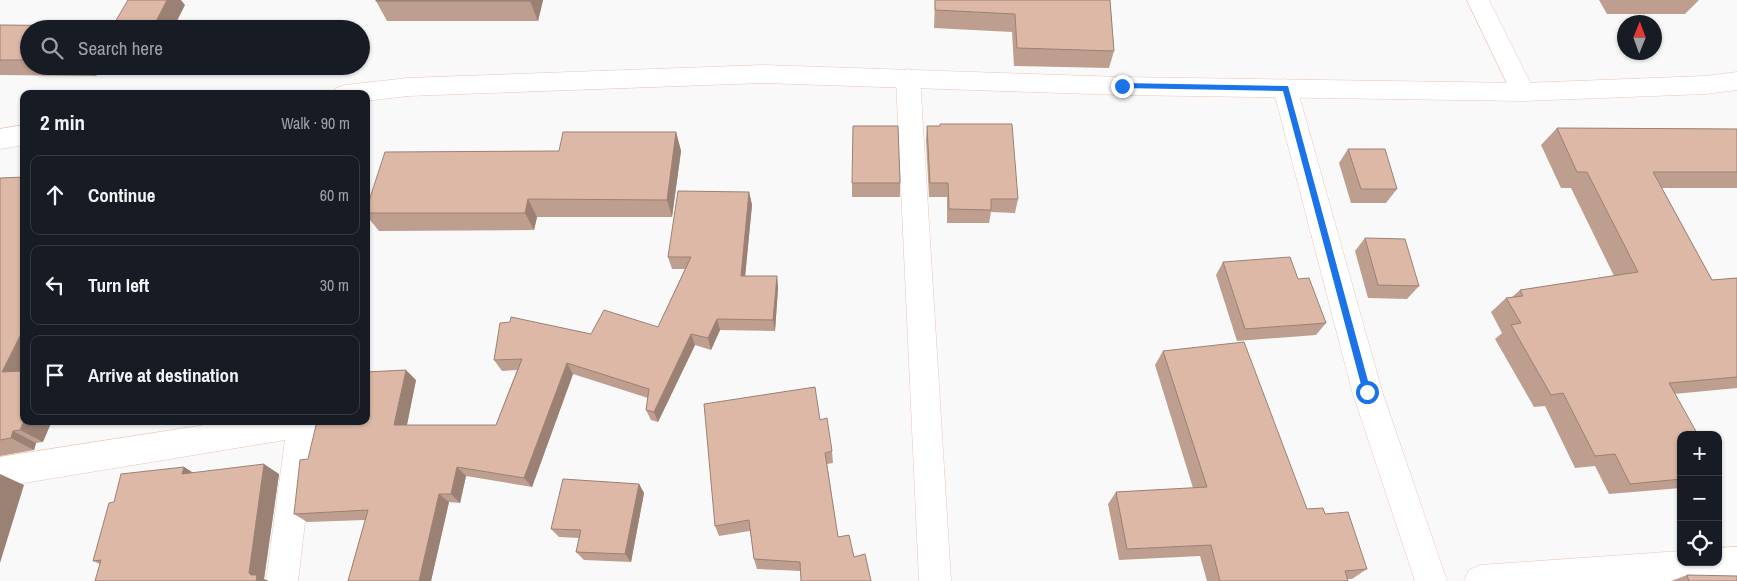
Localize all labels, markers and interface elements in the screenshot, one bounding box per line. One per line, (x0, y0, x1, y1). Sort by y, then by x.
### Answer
north arrow (1617, 15, 1662, 60)
search box (20, 20, 370, 75)
icon: search (38, 34, 66, 62)
text: Search here (78, 35, 163, 61)
route end (1111, 75, 1134, 98)
text: 2 min (40, 108, 85, 137)
text: Walk · 90 m (281, 112, 350, 134)
icon: ahead (41, 181, 69, 209)
text: Continue (88, 182, 156, 208)
text: 60 m (320, 184, 349, 206)
icon: left (41, 271, 69, 299)
text: Turn left (88, 272, 149, 298)
text: 30 m (320, 274, 349, 296)
icon: arrive (41, 361, 69, 389)
text: Arrive at destination (88, 362, 239, 388)
route start (1356, 381, 1379, 404)
map controls (1677, 431, 1722, 566)
button: + (1677, 431, 1722, 476)
button: − (1677, 476, 1722, 521)
button: locate (1677, 521, 1722, 566)

